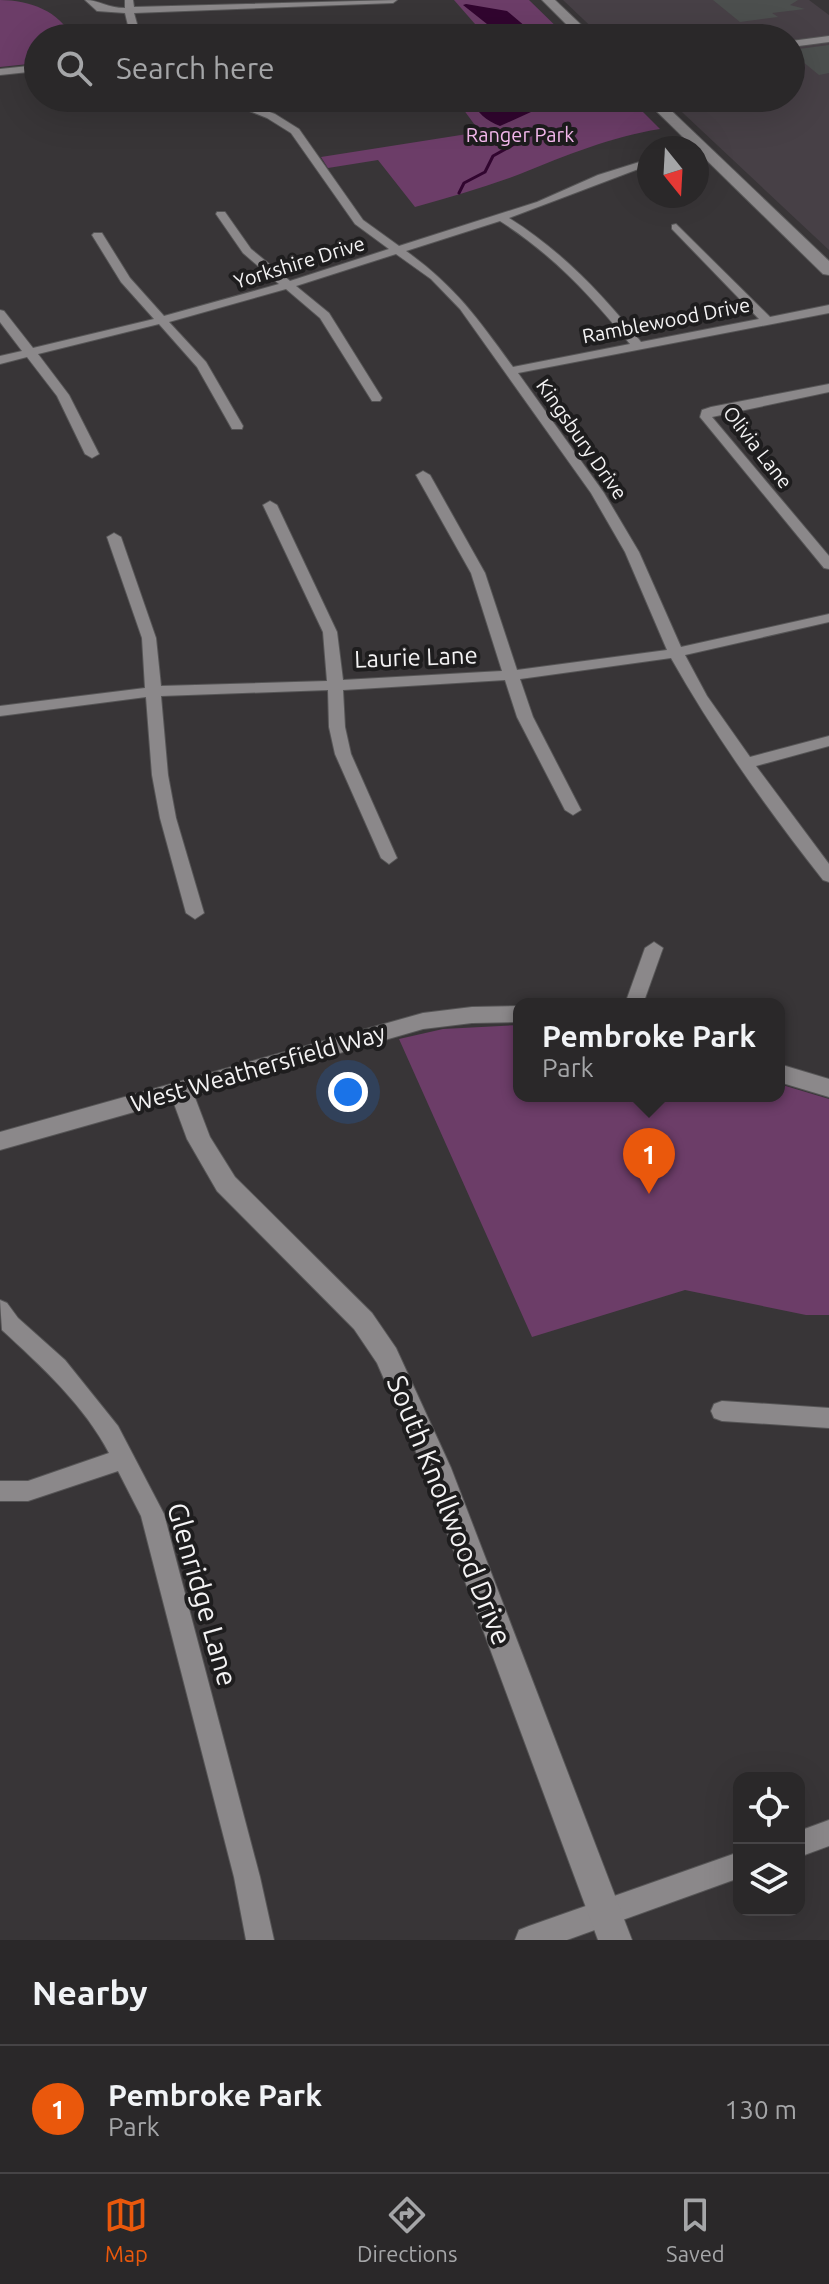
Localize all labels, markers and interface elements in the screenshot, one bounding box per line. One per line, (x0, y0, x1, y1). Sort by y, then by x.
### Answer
search box (24, 24, 805, 112)
icon: search (52, 46, 96, 90)
text: Search here (116, 51, 275, 85)
park label: Ranger Park (466, 123, 574, 146)
north arrow (637, 136, 709, 208)
street label: Yorkshire Drive (231, 231, 367, 293)
street label: Ramblewood Drive (580, 292, 752, 348)
street label: Kingsbury Drive (532, 374, 632, 504)
street label: Olivia Lane (719, 401, 797, 493)
street label: Laurie Lane (354, 641, 478, 673)
popup (513, 998, 785, 1102)
street label: West Weathersfield Way (128, 1019, 389, 1117)
text: Pembroke Park (542, 1019, 756, 1053)
text: Park (542, 1053, 594, 1082)
your location (328, 1072, 368, 1112)
pin: 1 (623, 1128, 675, 1194)
street label: South Knollwood Drive (382, 1371, 518, 1649)
street label: Glenridge Lane (162, 1499, 244, 1689)
map controls (733, 1772, 805, 1916)
button: locate (733, 1772, 805, 1844)
button: layers (733, 1844, 805, 1916)
text: Nearby (32, 1973, 147, 2011)
text: Pembroke Park (108, 2078, 322, 2112)
text: 1 (51, 2095, 65, 2124)
text: 130 m (725, 2095, 797, 2124)
text: Park (108, 2112, 160, 2141)
tab: Map (104, 2193, 148, 2266)
tab: Directions (357, 2193, 457, 2266)
tab: Saved (666, 2193, 725, 2266)

